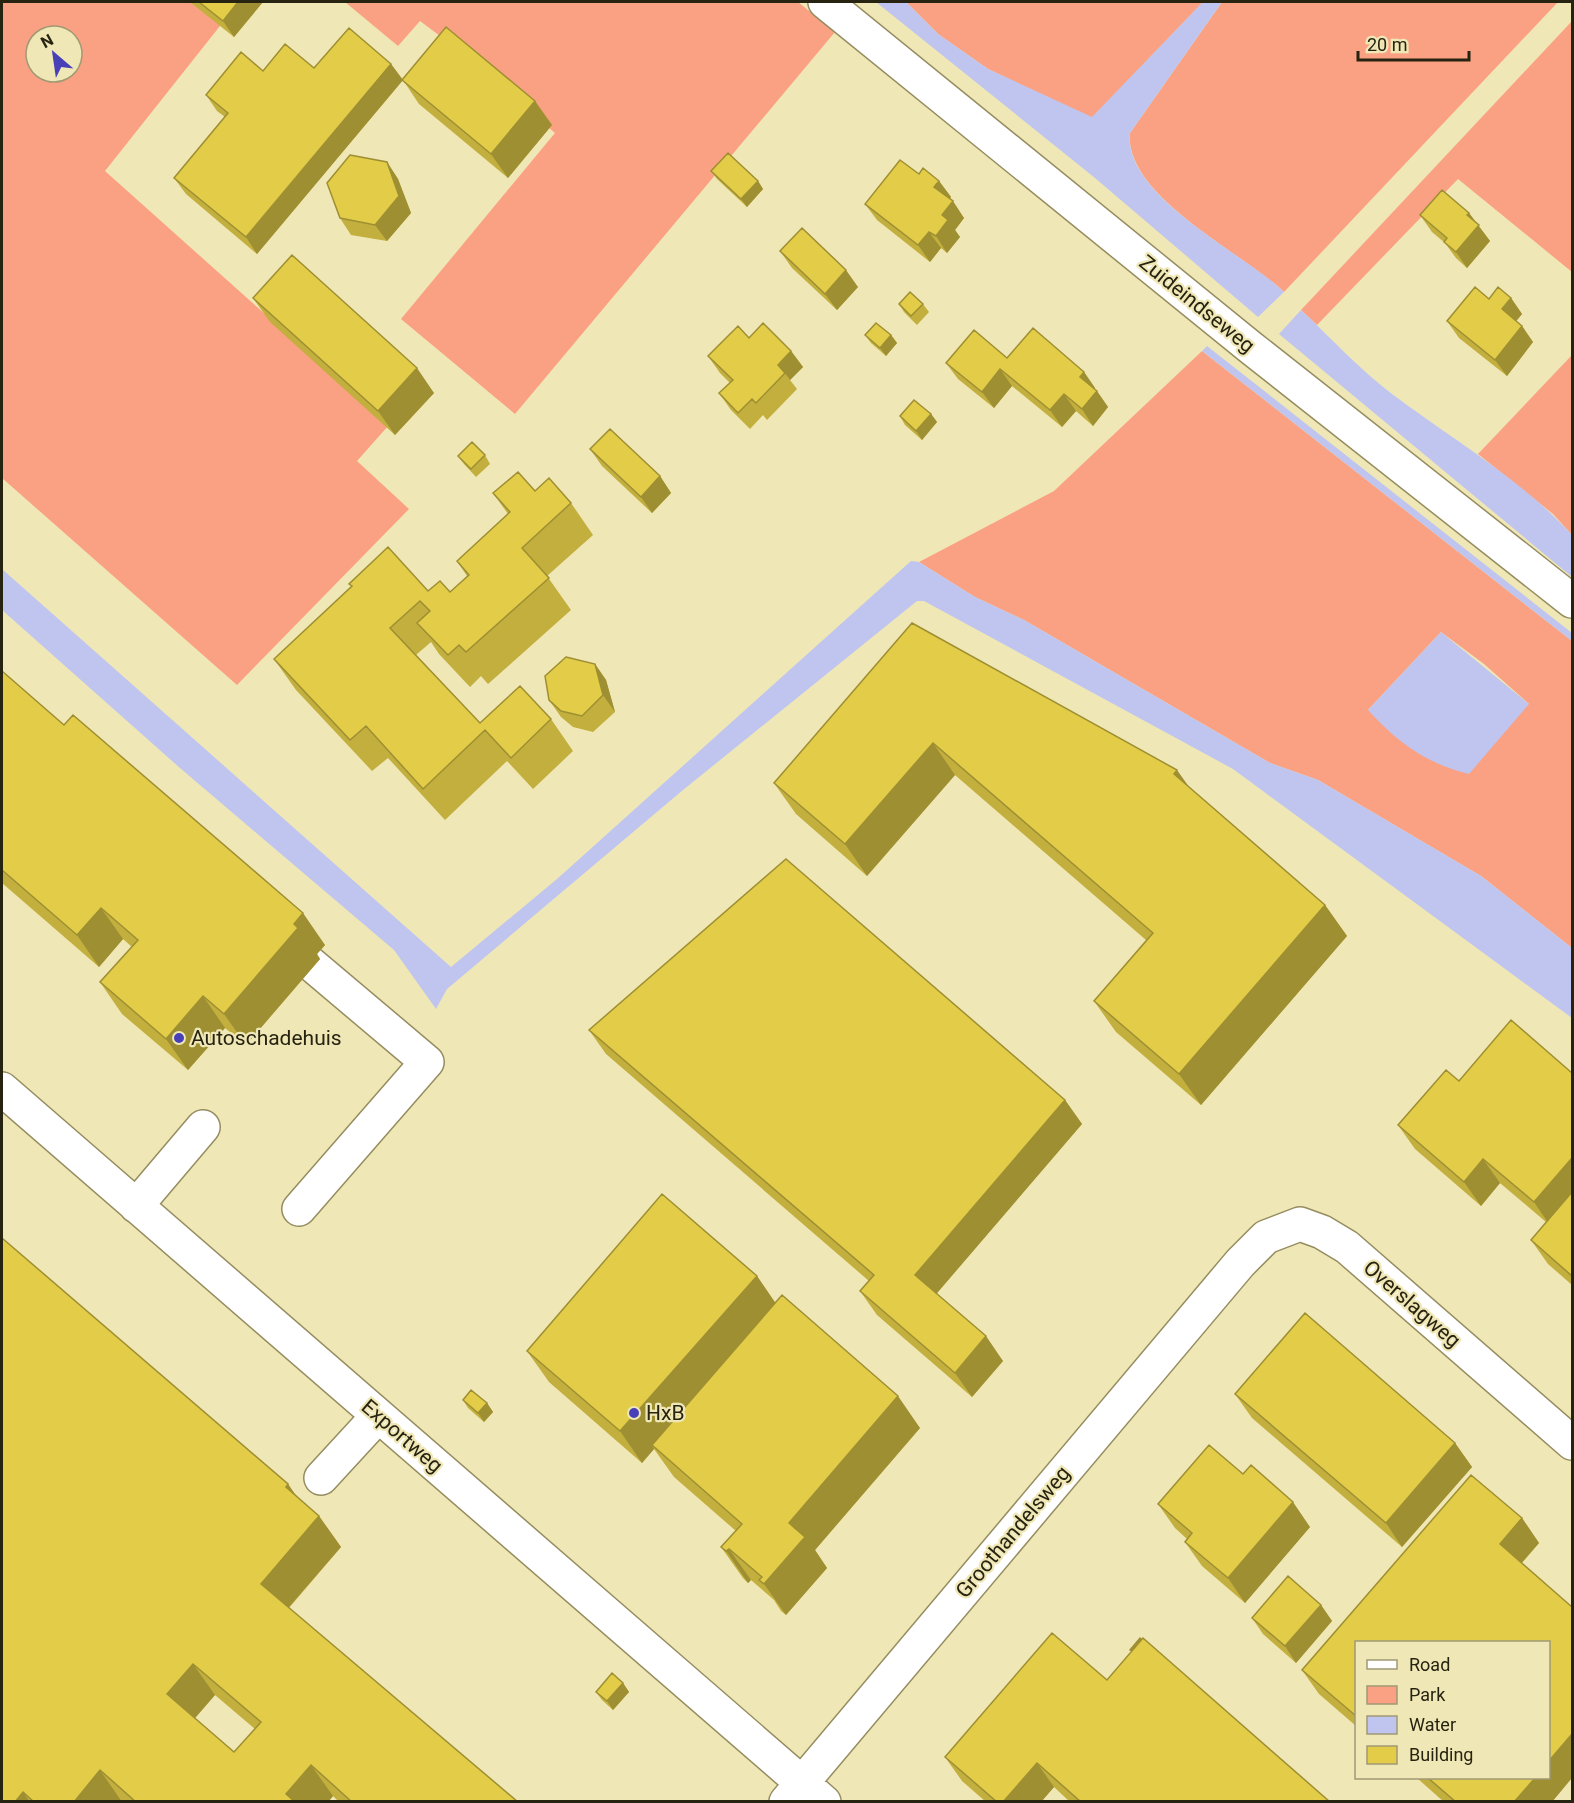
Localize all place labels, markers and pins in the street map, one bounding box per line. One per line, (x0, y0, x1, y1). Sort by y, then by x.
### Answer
place label: Autoschadehuis (191, 1026, 342, 1050)
marker: Autoschadehuis (172, 1031, 186, 1045)
place label: HxB (646, 1401, 684, 1425)
marker: HxB (627, 1406, 641, 1420)

